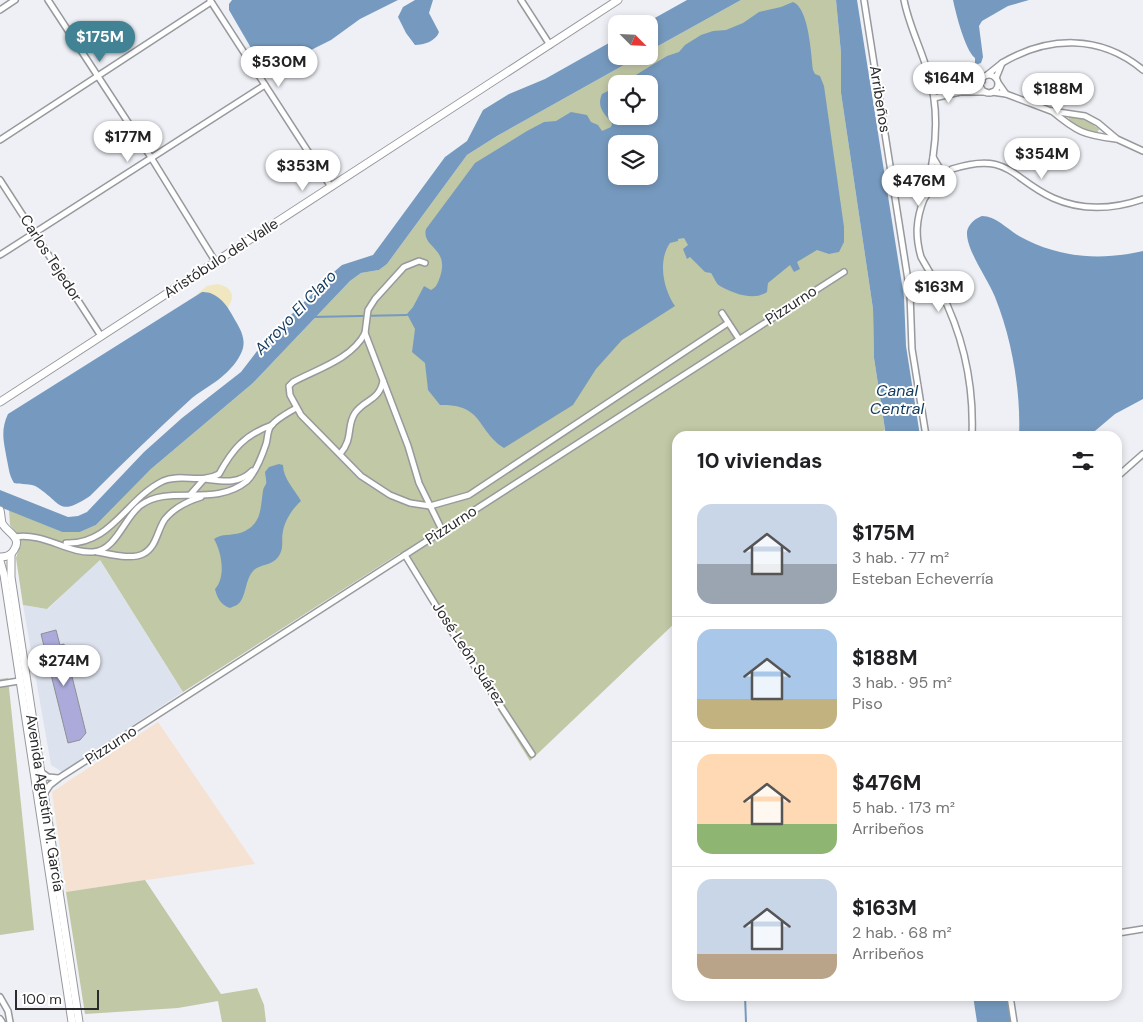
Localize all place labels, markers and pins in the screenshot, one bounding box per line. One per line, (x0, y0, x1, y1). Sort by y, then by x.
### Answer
pin: $175M (65, 20, 135, 63)
pin: $530M (244, 46, 314, 88)
pin: $164M (914, 62, 984, 104)
pin: $188M (1023, 72, 1093, 115)
pin: $177M (93, 120, 163, 163)
pin: $354M (1007, 138, 1077, 180)
pin: $353M (268, 150, 338, 192)
pin: $476M (884, 164, 954, 207)
pin: $163M (904, 270, 974, 313)
pin: $274M (29, 644, 99, 687)

